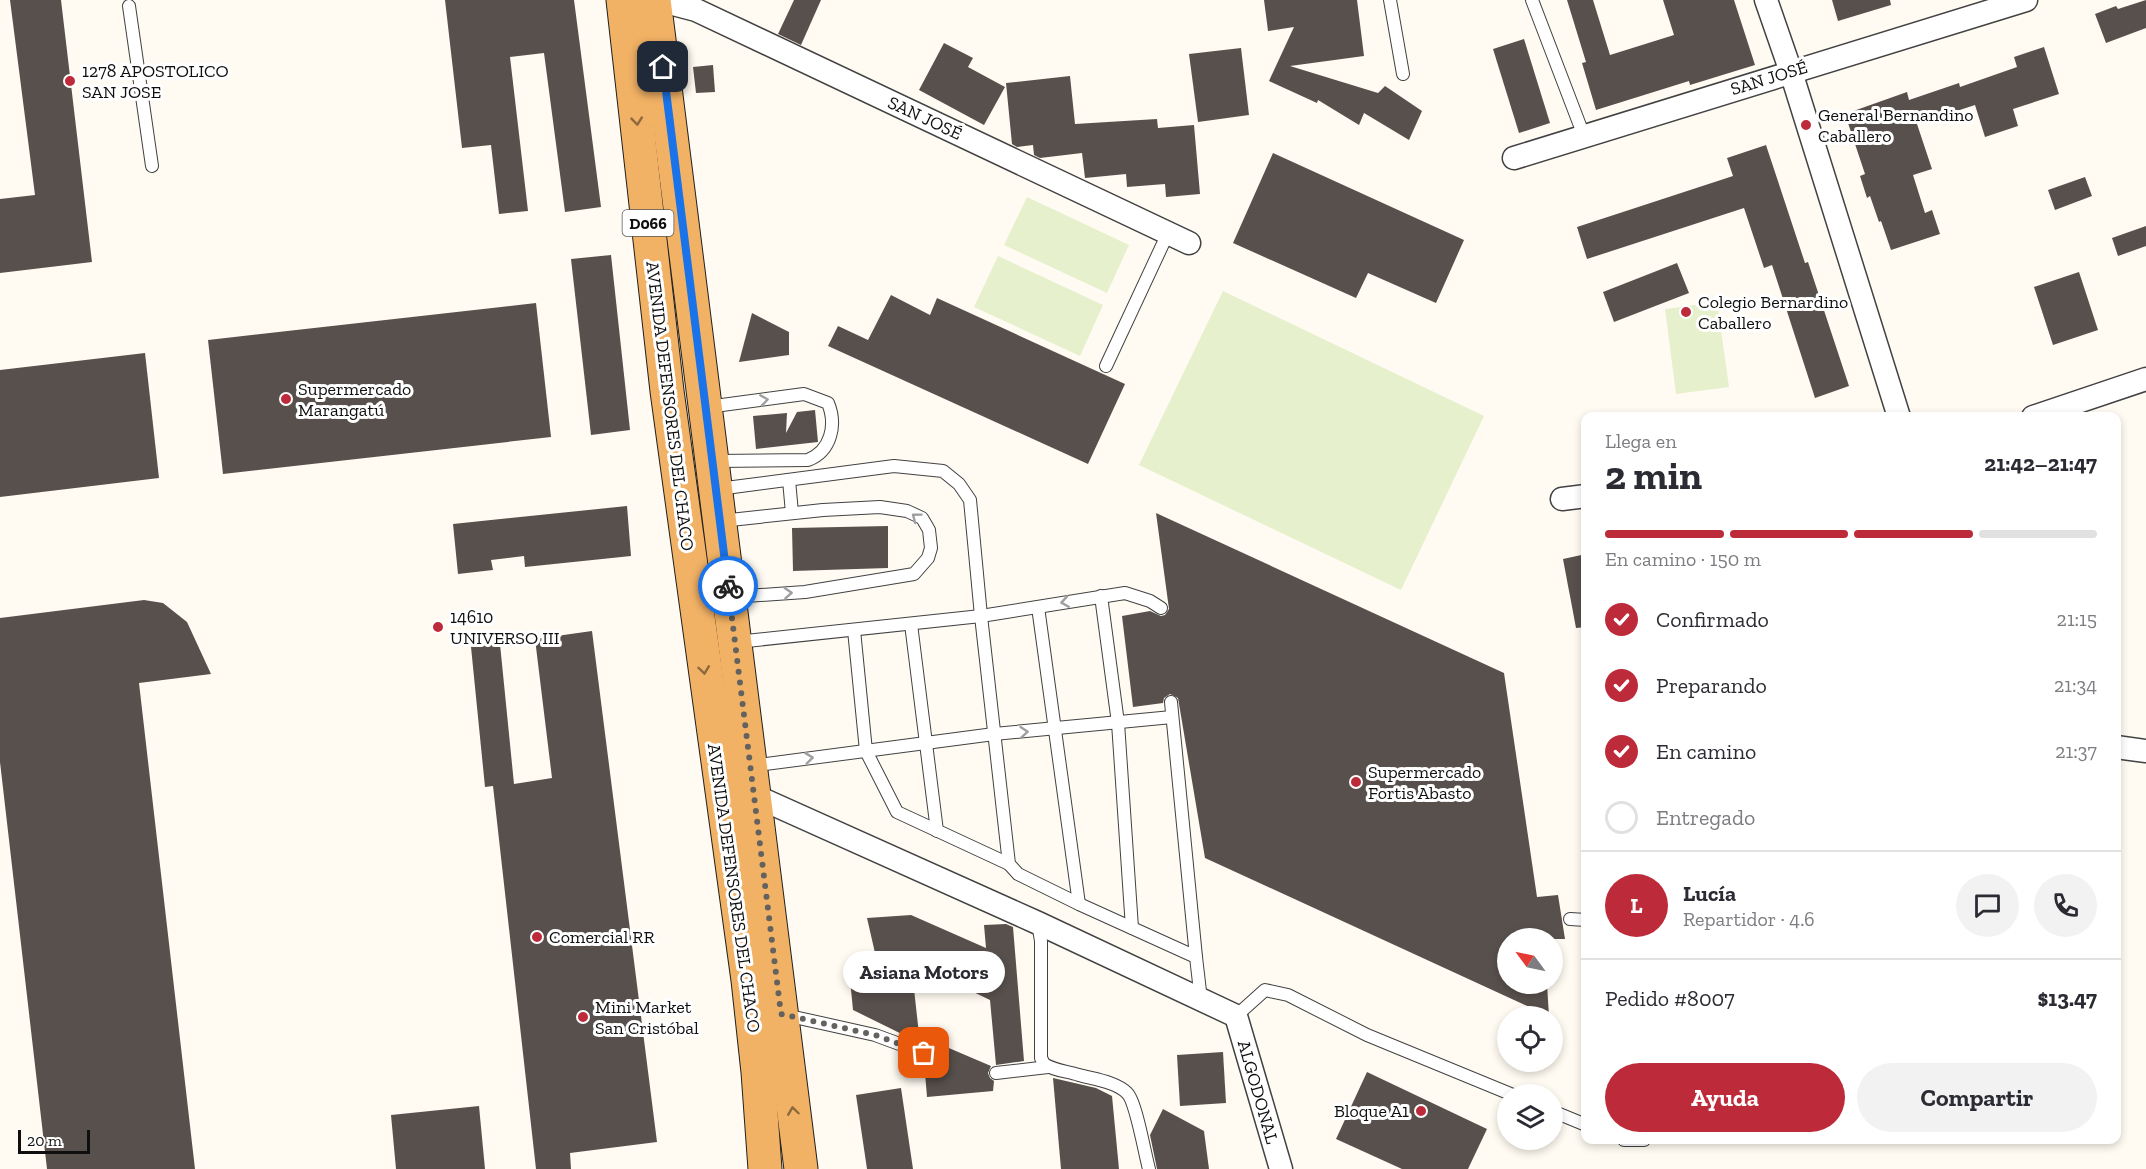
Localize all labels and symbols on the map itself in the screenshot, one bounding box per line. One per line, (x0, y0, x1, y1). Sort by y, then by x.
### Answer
pin (637, 41, 688, 92)
street label: SAN JOSÉ (1728, 56, 1810, 100)
place label: 1278 APOSTOLICO SAN JOSE (82, 60, 229, 103)
marker: 1278 APOSTOLICO SAN JOSE (63, 74, 77, 88)
street label: SAN JOSÉ (884, 91, 966, 145)
place label: General Bernandino Caballero (1818, 104, 1973, 147)
one-way arrow (630, 116, 643, 125)
marker: General Bernandino Caballero (1799, 118, 1813, 132)
road number: D066 (622, 210, 674, 236)
street label: AVENIDA DEFENSORES DEL CHACO (641, 260, 699, 552)
place label: Colegio Bernardino Caballero (1698, 291, 1848, 334)
marker: Colegio Bernardino Caballero (1679, 305, 1693, 319)
place label: Supermercado Marangatú (298, 378, 411, 421)
marker: Supermercado Marangatú (279, 392, 293, 406)
one-way arrow (759, 394, 769, 406)
one-way arrow (912, 514, 923, 525)
courier (698, 556, 758, 616)
one-way arrow (784, 587, 793, 600)
one-way arrow (1060, 596, 1070, 608)
place label: 14610 UNIVERSO III (450, 606, 560, 649)
marker: 14610 UNIVERSO III (431, 620, 445, 634)
one-way arrow (698, 665, 710, 675)
one-way arrow (1019, 726, 1028, 739)
street label: AVENIDA DEFENSORES DEL CHACO (703, 742, 765, 1034)
one-way arrow (805, 753, 814, 765)
place label: Supermercado Fortis Abasto (1368, 761, 1481, 804)
marker: Supermercado Fortis Abasto (1349, 775, 1363, 789)
place label: Comercial RR (549, 926, 655, 948)
north arrow (1497, 928, 1563, 994)
marker: Comercial RR (530, 930, 544, 944)
callout: Asiana Motors (843, 951, 1005, 993)
place label: Mini Market San Cristóbal (595, 996, 699, 1039)
marker: Mini Market San Cristóbal (576, 1010, 590, 1024)
pin (898, 1027, 949, 1078)
street label: ALGODONAL (1233, 1038, 1283, 1147)
place label: Bloque A1 (1334, 1100, 1409, 1122)
marker: Bloque A1 (1414, 1104, 1428, 1118)
one-way arrow (787, 1106, 799, 1116)
scale bar (18, 1127, 90, 1154)

